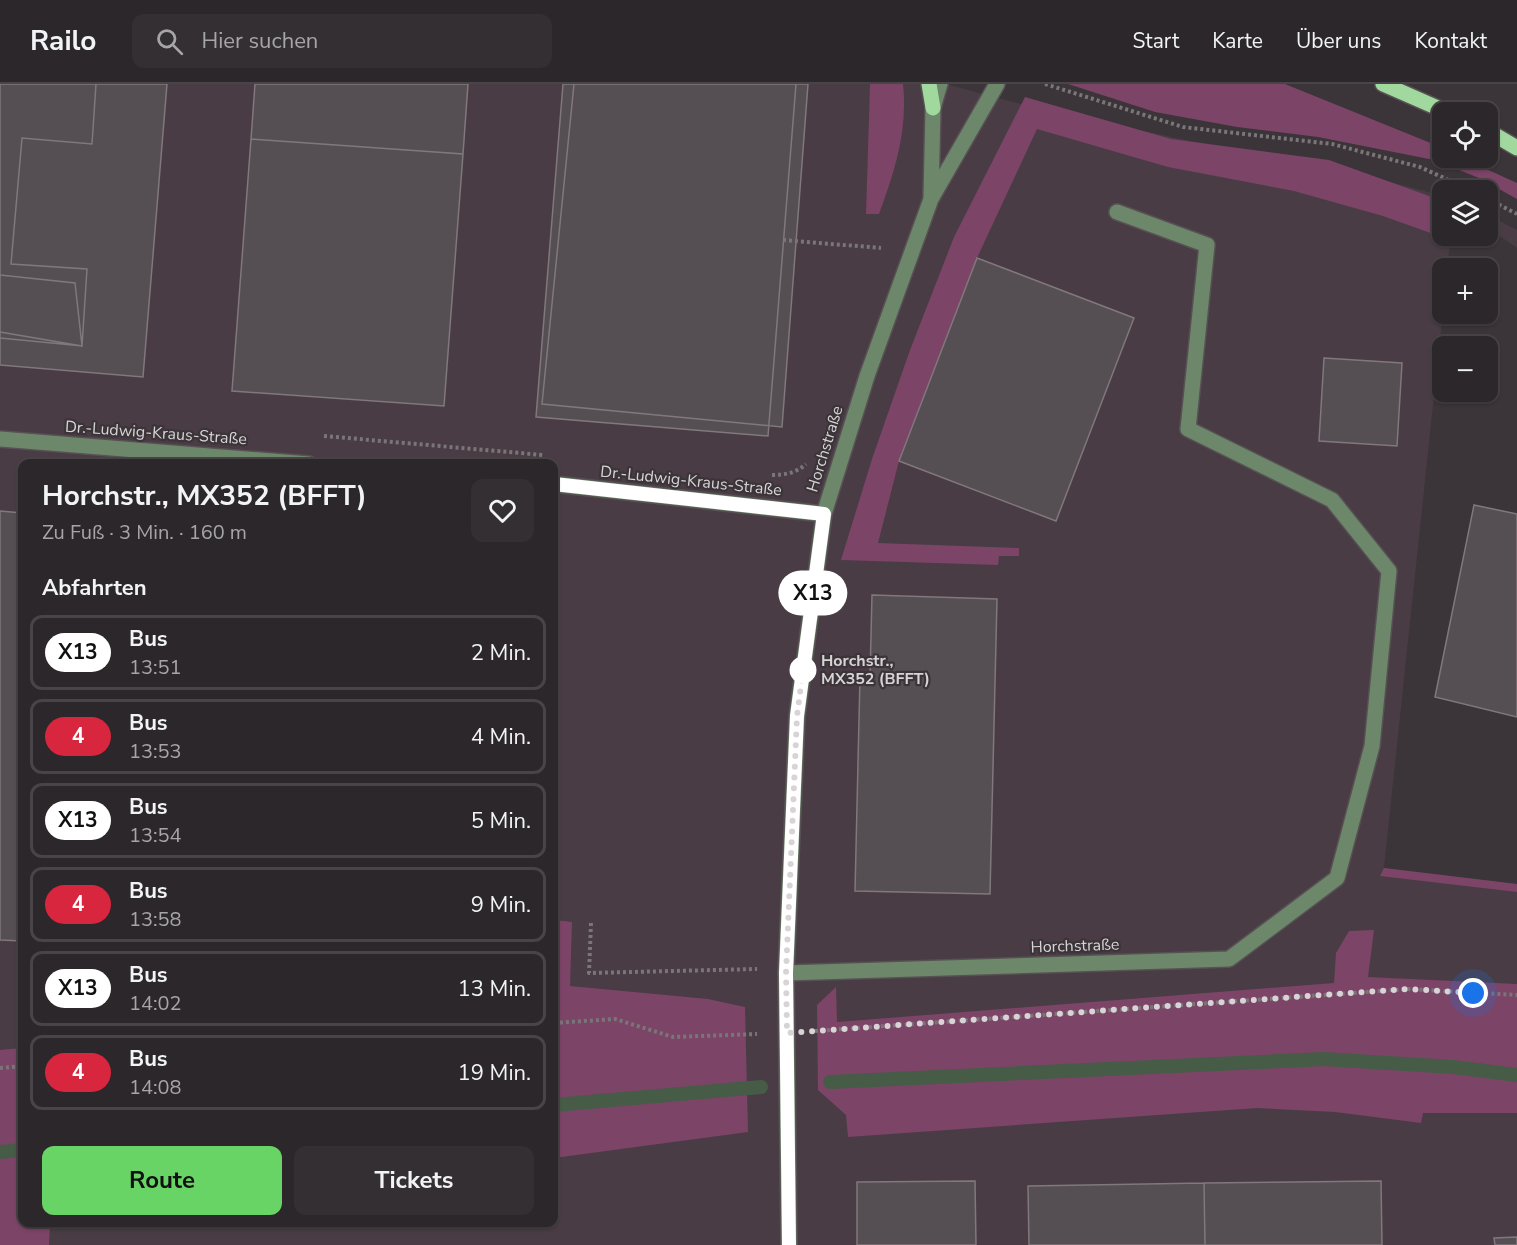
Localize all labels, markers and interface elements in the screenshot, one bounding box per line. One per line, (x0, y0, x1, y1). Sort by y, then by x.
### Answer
search box (132, 14, 552, 68)
text: Railo (30, 22, 96, 60)
icon: search (153, 25, 186, 58)
text: Hier suchen (201, 26, 318, 56)
text: Start (1132, 27, 1179, 55)
text: Karte (1212, 27, 1263, 55)
text: Über uns (1296, 27, 1381, 55)
text: Kontakt (1414, 27, 1487, 55)
map controls (1432, 102, 1498, 402)
button: locate (1432, 102, 1498, 168)
button: layers (1432, 180, 1498, 246)
button: + (1432, 258, 1498, 324)
button: − (1432, 336, 1498, 402)
street label: Horchstraße (801, 403, 849, 495)
street label: Dr.-Ludwig-Kraus-Straße (64, 416, 248, 450)
street label: Dr.-Ludwig-Kraus-Straße (599, 461, 783, 501)
text: Horchstr., MX352 (BFFT) (42, 477, 367, 515)
button: heart (471, 479, 534, 542)
text: Zu Fuß · 3 Min. · 160 m (42, 519, 247, 546)
text: Abfahrten (42, 573, 147, 603)
line badge: X13 (778, 574, 848, 612)
text: X13 (793, 579, 833, 607)
text: Bus (129, 624, 168, 654)
text: X13 (58, 638, 98, 666)
text: 2 Min. (471, 638, 531, 668)
place label: Horchstr., MX352 (BFFT) (821, 650, 930, 690)
text: 13:51 (129, 654, 182, 681)
marker: Horchstr., MX352 (BFFT) (790, 657, 816, 683)
text: Bus (129, 708, 168, 738)
text: 4 (72, 722, 84, 750)
text: 4 Min. (471, 722, 531, 752)
text: 13:53 (129, 738, 182, 765)
text: Bus (129, 792, 168, 822)
text: X13 (58, 806, 98, 834)
text: 5 Min. (471, 806, 531, 836)
text: 13:54 (129, 822, 182, 849)
text: Bus (129, 876, 168, 906)
text: 4 (72, 890, 84, 918)
text: 9 Min. (471, 890, 531, 920)
text: 13:58 (129, 906, 182, 933)
street label: Horchstraße (1030, 933, 1120, 959)
text: Bus (129, 960, 168, 990)
text: X13 (58, 974, 98, 1002)
text: 13 Min. (458, 974, 531, 1004)
your location (1458, 978, 1488, 1008)
text: 14:02 (129, 990, 182, 1017)
text: Bus (129, 1044, 168, 1074)
text: 4 (72, 1058, 84, 1086)
text: 19 Min. (458, 1058, 531, 1088)
text: 14:08 (129, 1074, 182, 1101)
button: Route (42, 1146, 282, 1215)
button: Tickets (294, 1146, 534, 1215)

